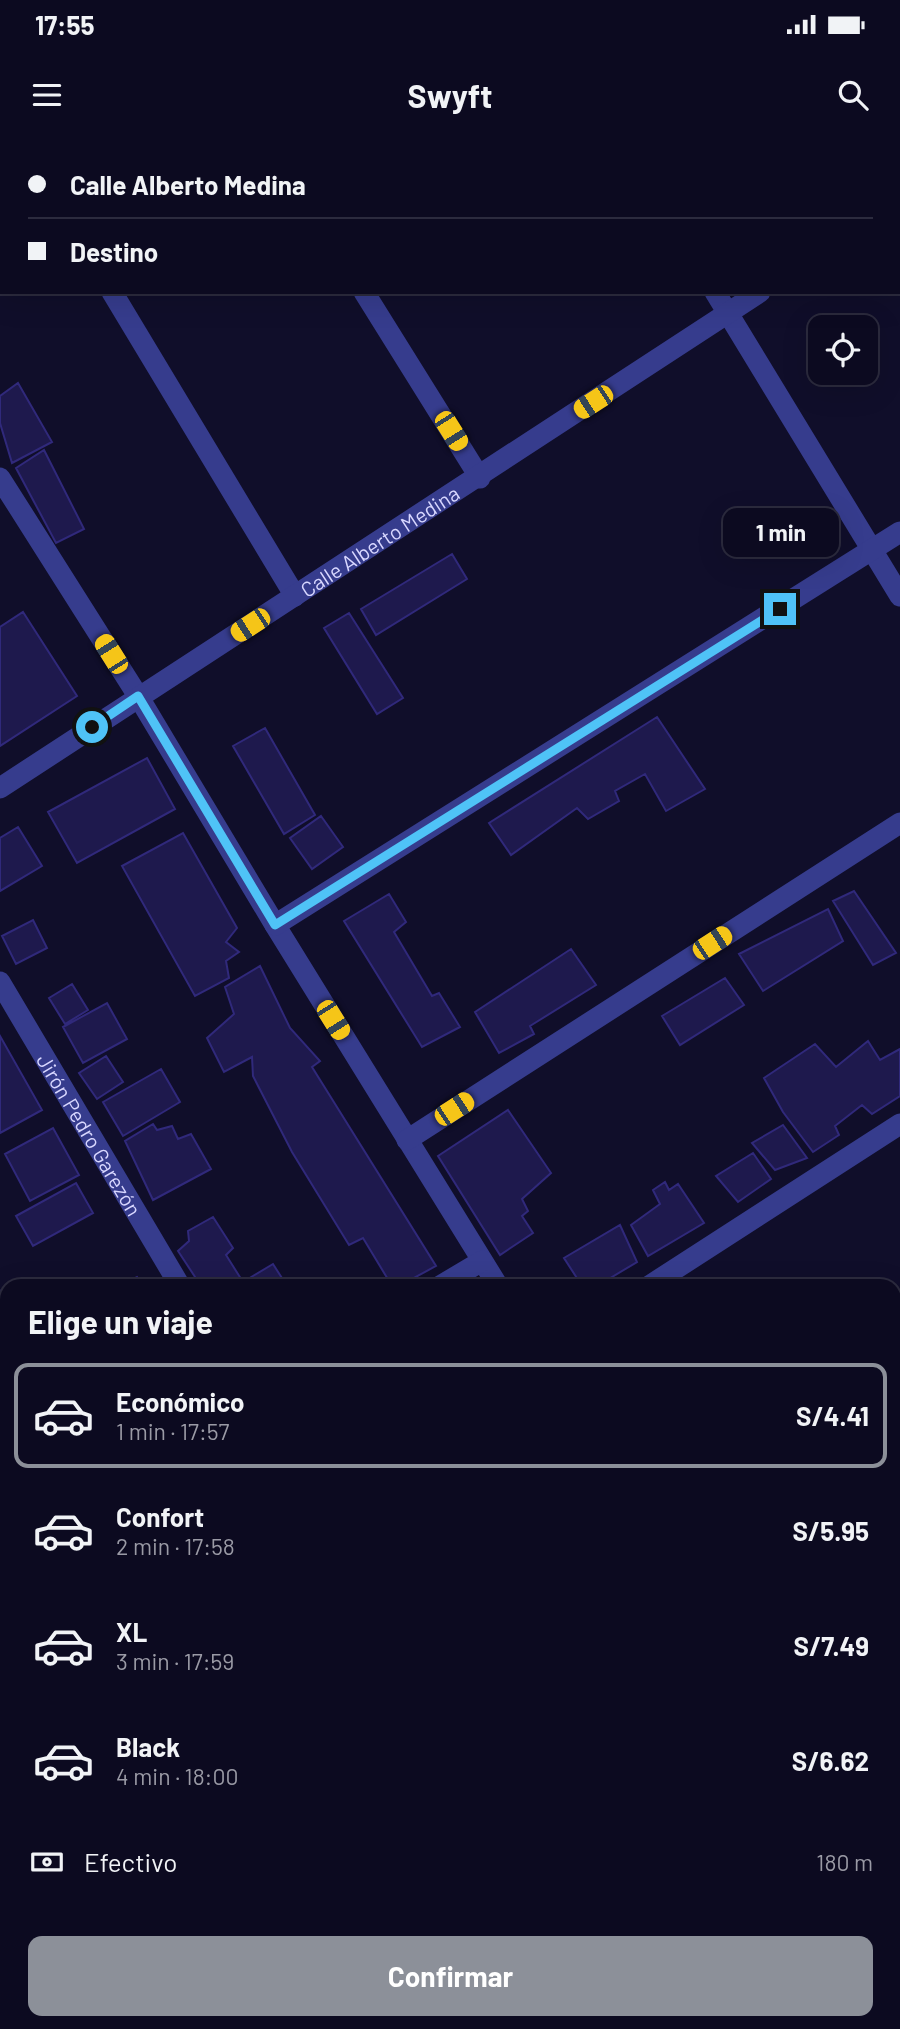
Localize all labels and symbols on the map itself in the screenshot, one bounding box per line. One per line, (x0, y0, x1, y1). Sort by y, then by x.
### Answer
car (570, 382, 617, 422)
car (431, 408, 472, 454)
street label: Calle Alberto Medina (295, 479, 464, 601)
callout: 1 min (722, 508, 838, 556)
route end (764, 593, 796, 625)
car (227, 605, 274, 645)
car (91, 631, 132, 677)
route start (76, 711, 108, 743)
car (689, 923, 736, 963)
car (313, 997, 354, 1043)
street label: Jirón Pedro Garezón (33, 1049, 148, 1220)
car (431, 1089, 478, 1129)

